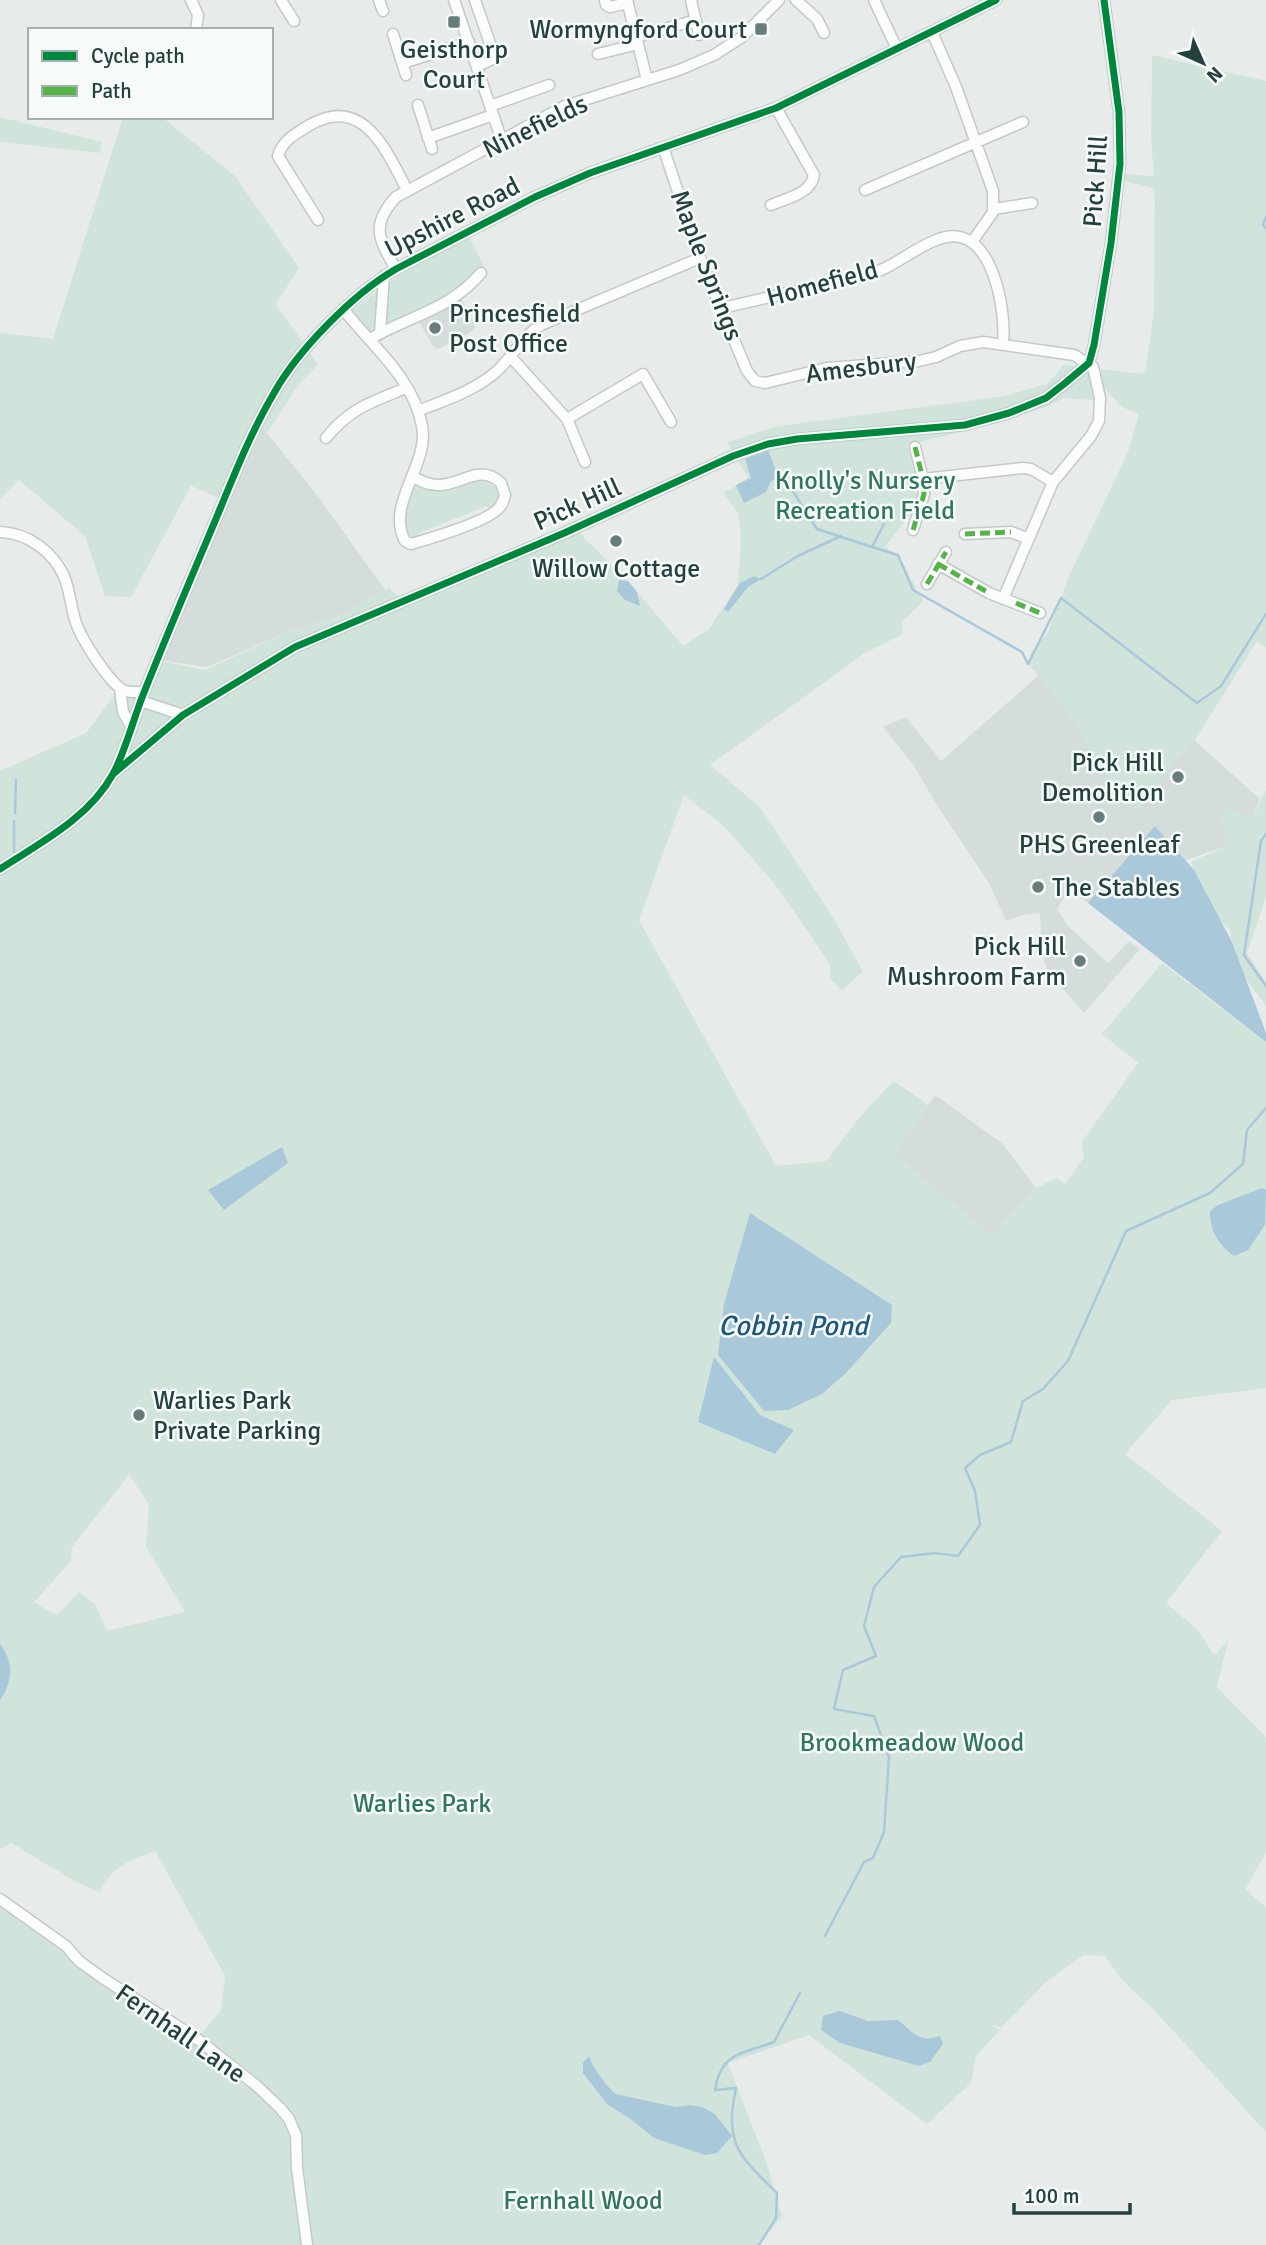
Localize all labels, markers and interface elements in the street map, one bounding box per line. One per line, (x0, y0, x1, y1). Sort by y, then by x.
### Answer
marker: Geisthorp Court (446, 14, 462, 30)
place label: Wormyngford Court (529, 14, 747, 46)
marker: Wormyngford Court (753, 21, 769, 37)
legend (28, 28, 273, 119)
north arrow (1168, 28, 1238, 98)
place label: Geisthorp Court (400, 34, 508, 96)
text: Cycle path (91, 43, 185, 69)
text: N (1201, 61, 1227, 87)
text: Path (91, 78, 132, 104)
street label: Ninefields (478, 88, 593, 166)
street label: Pick Hill (1077, 134, 1115, 228)
street label: Upshire Road (380, 170, 525, 266)
street label: Maple Springs (663, 186, 749, 345)
street label: Homefield (763, 254, 882, 314)
place label: Princesfield Post Office (449, 298, 580, 360)
marker: Princesfield Post Office (427, 320, 443, 336)
street label: Amesbury (804, 345, 918, 391)
park label: Knolly's Nursery Recreation Field (775, 465, 955, 527)
street label: Pick Hill (529, 472, 626, 538)
marker: Willow Cottage (608, 533, 624, 549)
place label: Willow Cottage (532, 553, 700, 585)
place label: Pick Hill Demolition (1041, 747, 1164, 809)
marker: Pick Hill Demolition (1170, 769, 1186, 785)
marker: PHS Greenleaf (1091, 809, 1107, 825)
place label: PHS Greenleaf (1019, 829, 1181, 861)
place label: The Stables (1052, 872, 1180, 904)
marker: The Stables (1030, 879, 1046, 895)
place label: Pick Hill Mushroom Farm (887, 931, 1066, 993)
marker: Pick Hill Mushroom Farm (1072, 953, 1088, 969)
water label: Cobbin Pond (718, 1309, 871, 1343)
place label: Warlies Park Private Parking (153, 1385, 321, 1447)
marker: Warlies Park Private Parking (131, 1407, 147, 1423)
park label: Brookmeadow Wood (800, 1727, 1024, 1759)
park label: Warlies Park (353, 1788, 491, 1820)
street label: Fernhall Lane (109, 1977, 252, 2090)
scale bar (1014, 2172, 1130, 2216)
text: 100 m (1024, 2183, 1079, 2209)
park label: Fernhall Wood (503, 2185, 663, 2217)

